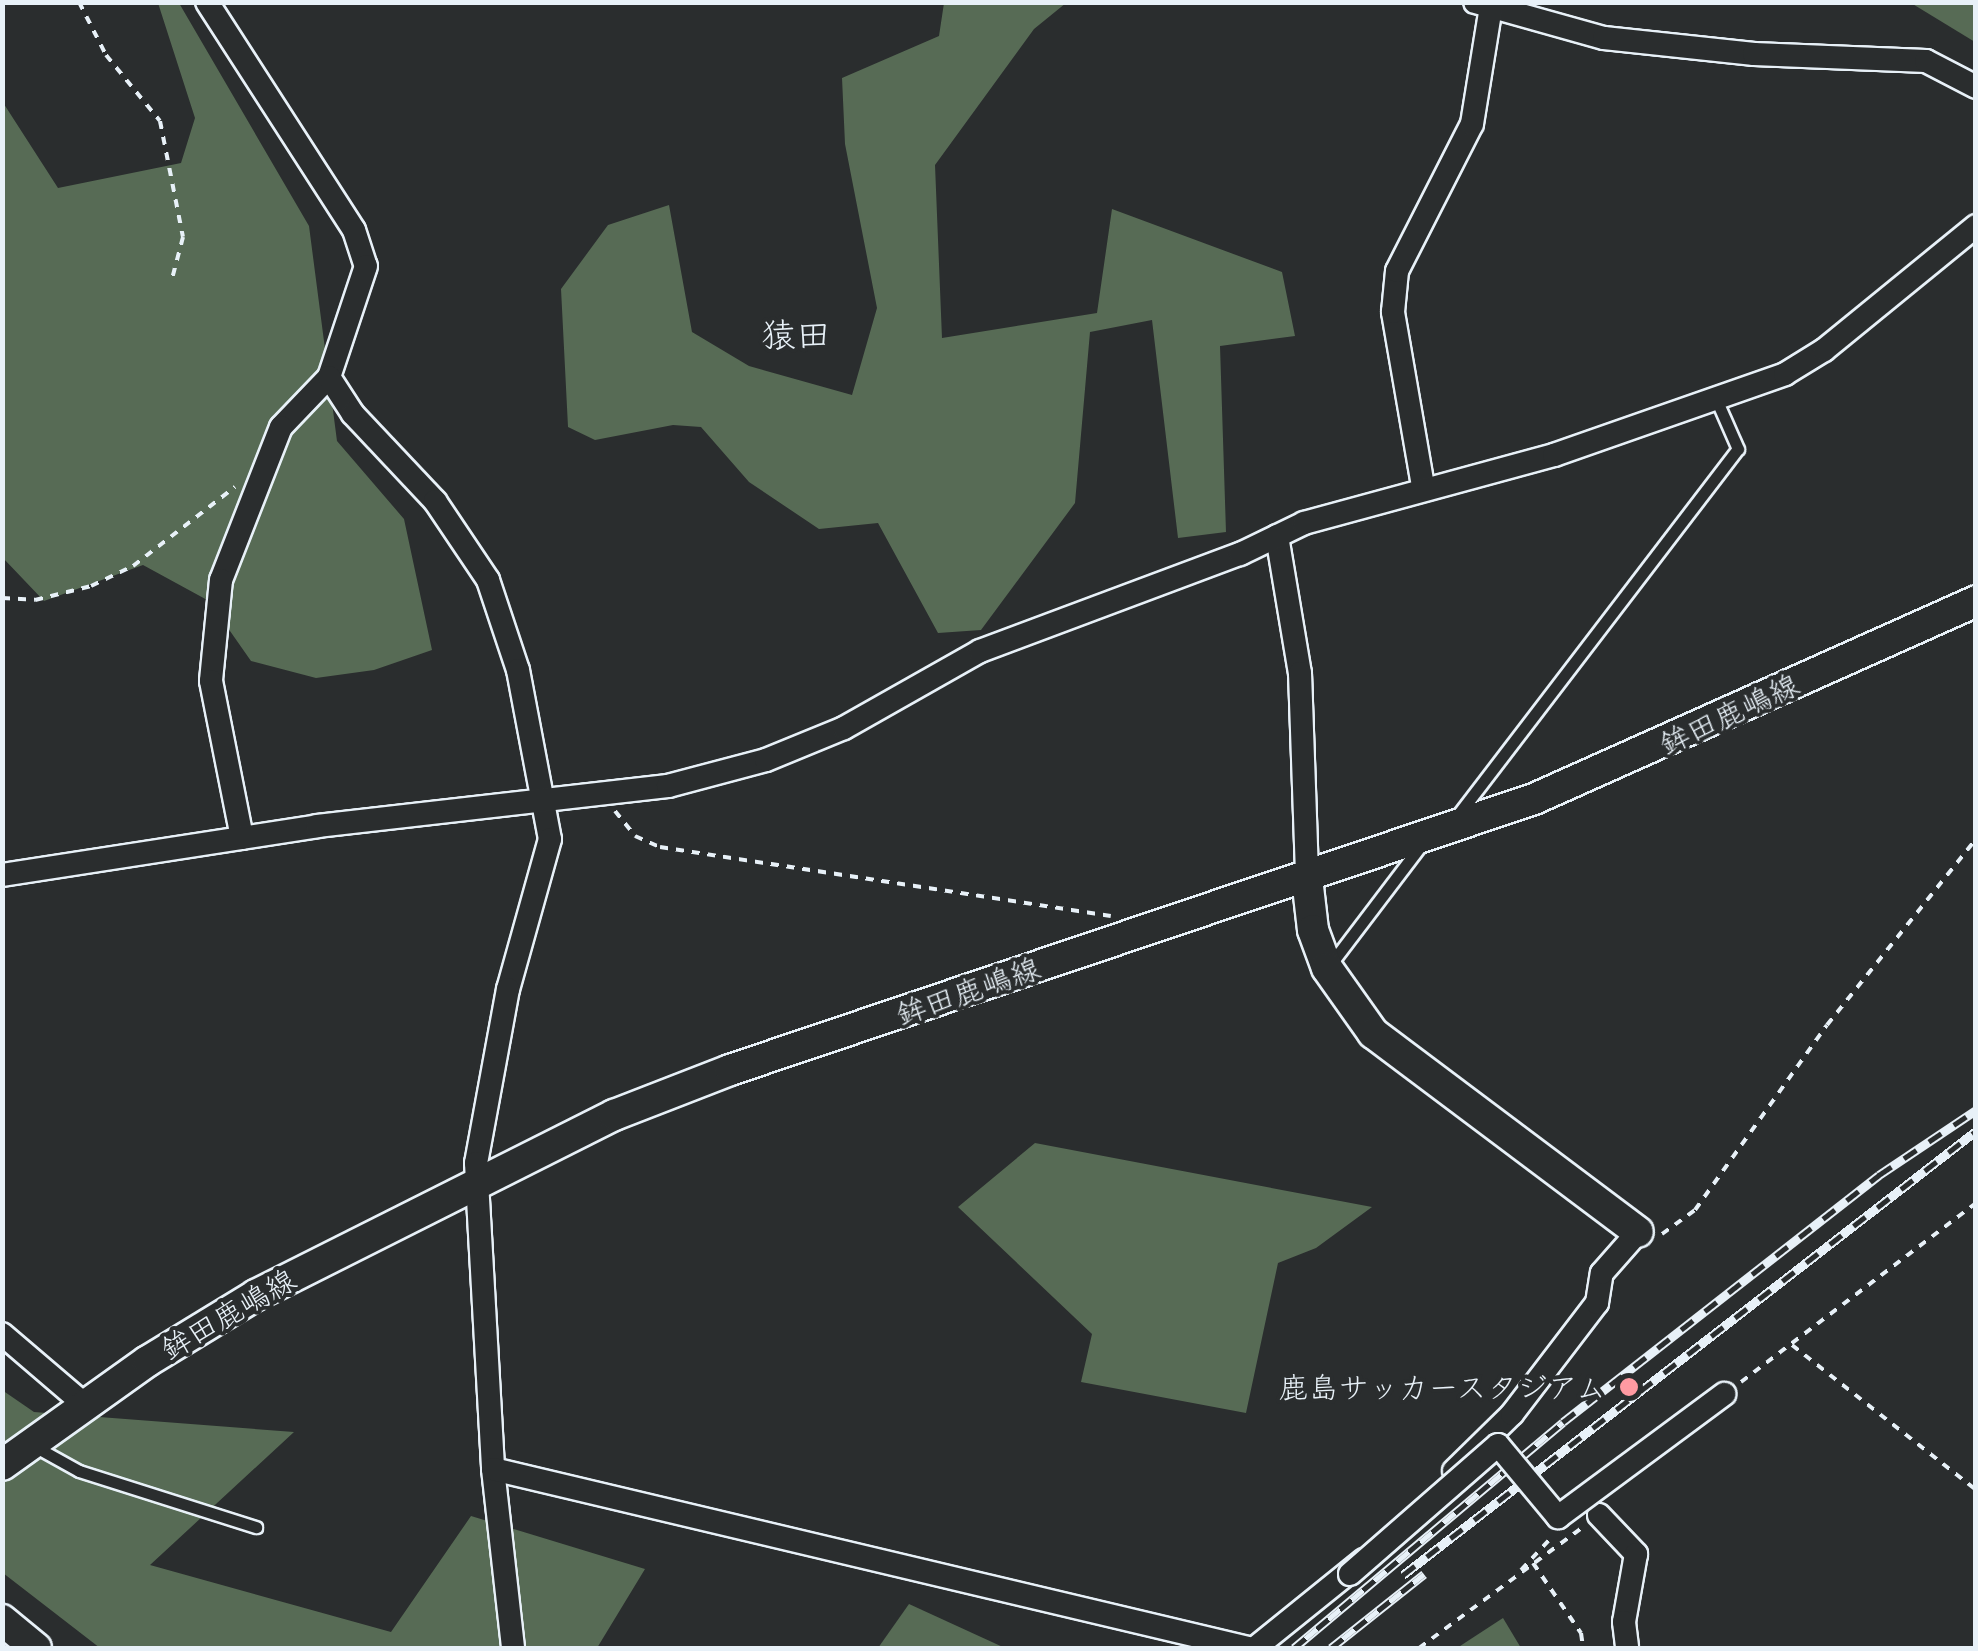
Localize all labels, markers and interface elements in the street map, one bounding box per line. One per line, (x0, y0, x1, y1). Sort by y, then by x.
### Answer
district label: 猿田 (761, 313, 831, 355)
street label: 鉾田鹿嶋線 (1653, 666, 1805, 762)
street label: 鉾田鹿嶋線 (891, 950, 1045, 1032)
street label: 鉾田鹿嶋線 (154, 1261, 302, 1367)
place label: 鹿島サッカースタジアム (1276, 1369, 1606, 1405)
marker: 鹿島サッカースタジアム (1616, 1374, 1642, 1400)

